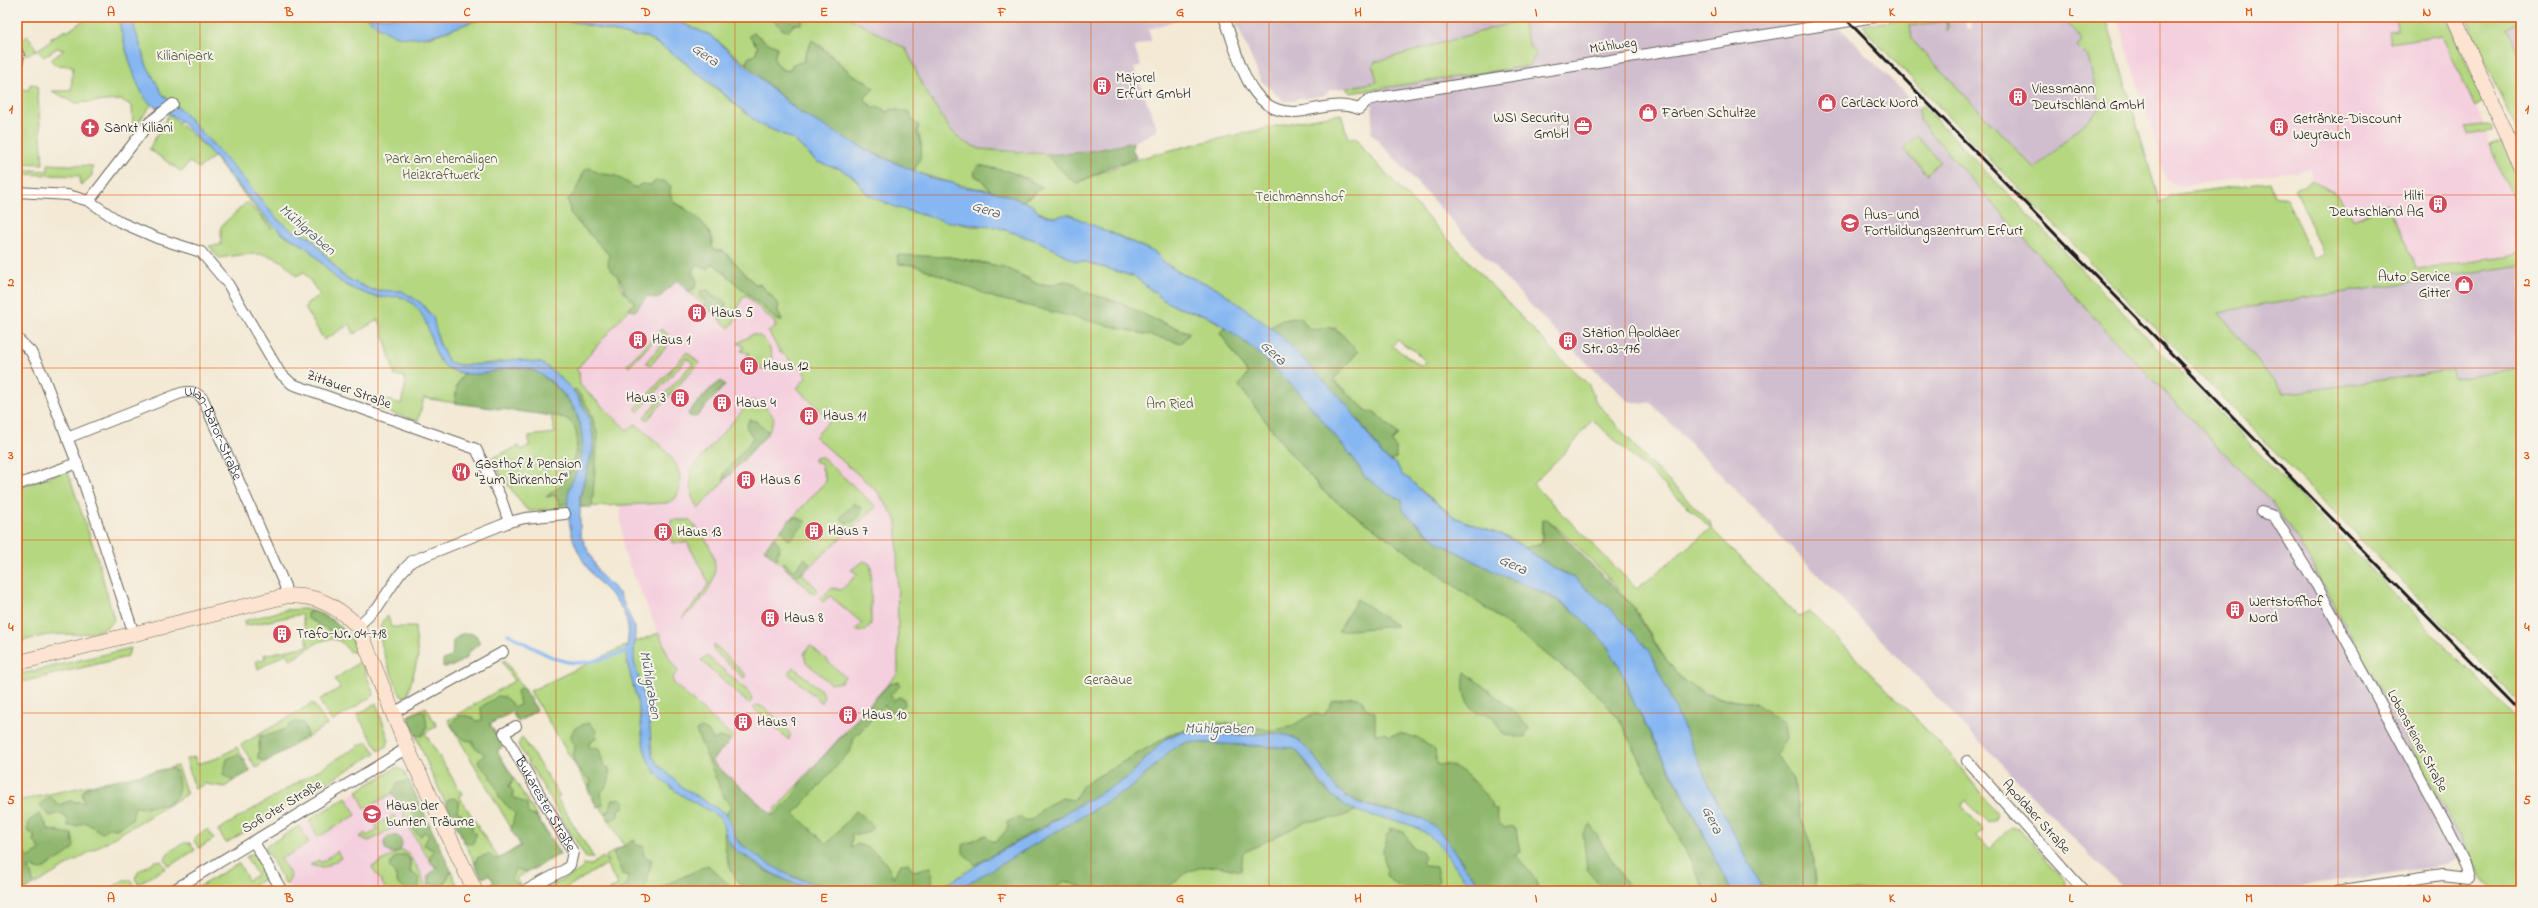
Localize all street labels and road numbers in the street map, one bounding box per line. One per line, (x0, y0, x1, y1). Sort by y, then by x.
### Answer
street label: Mühlweg (1588, 32, 1638, 61)
street label: Zittauer Straße (304, 365, 395, 415)
street label: Ulan-Bator-Straße (184, 381, 248, 484)
street label: Lobensteiner Straße (2381, 686, 2453, 797)
street label: Bukarester Straße (509, 752, 581, 856)
street label: Sofioter Straße (238, 774, 327, 839)
street label: Apoldaer Straße (1997, 775, 2076, 860)

